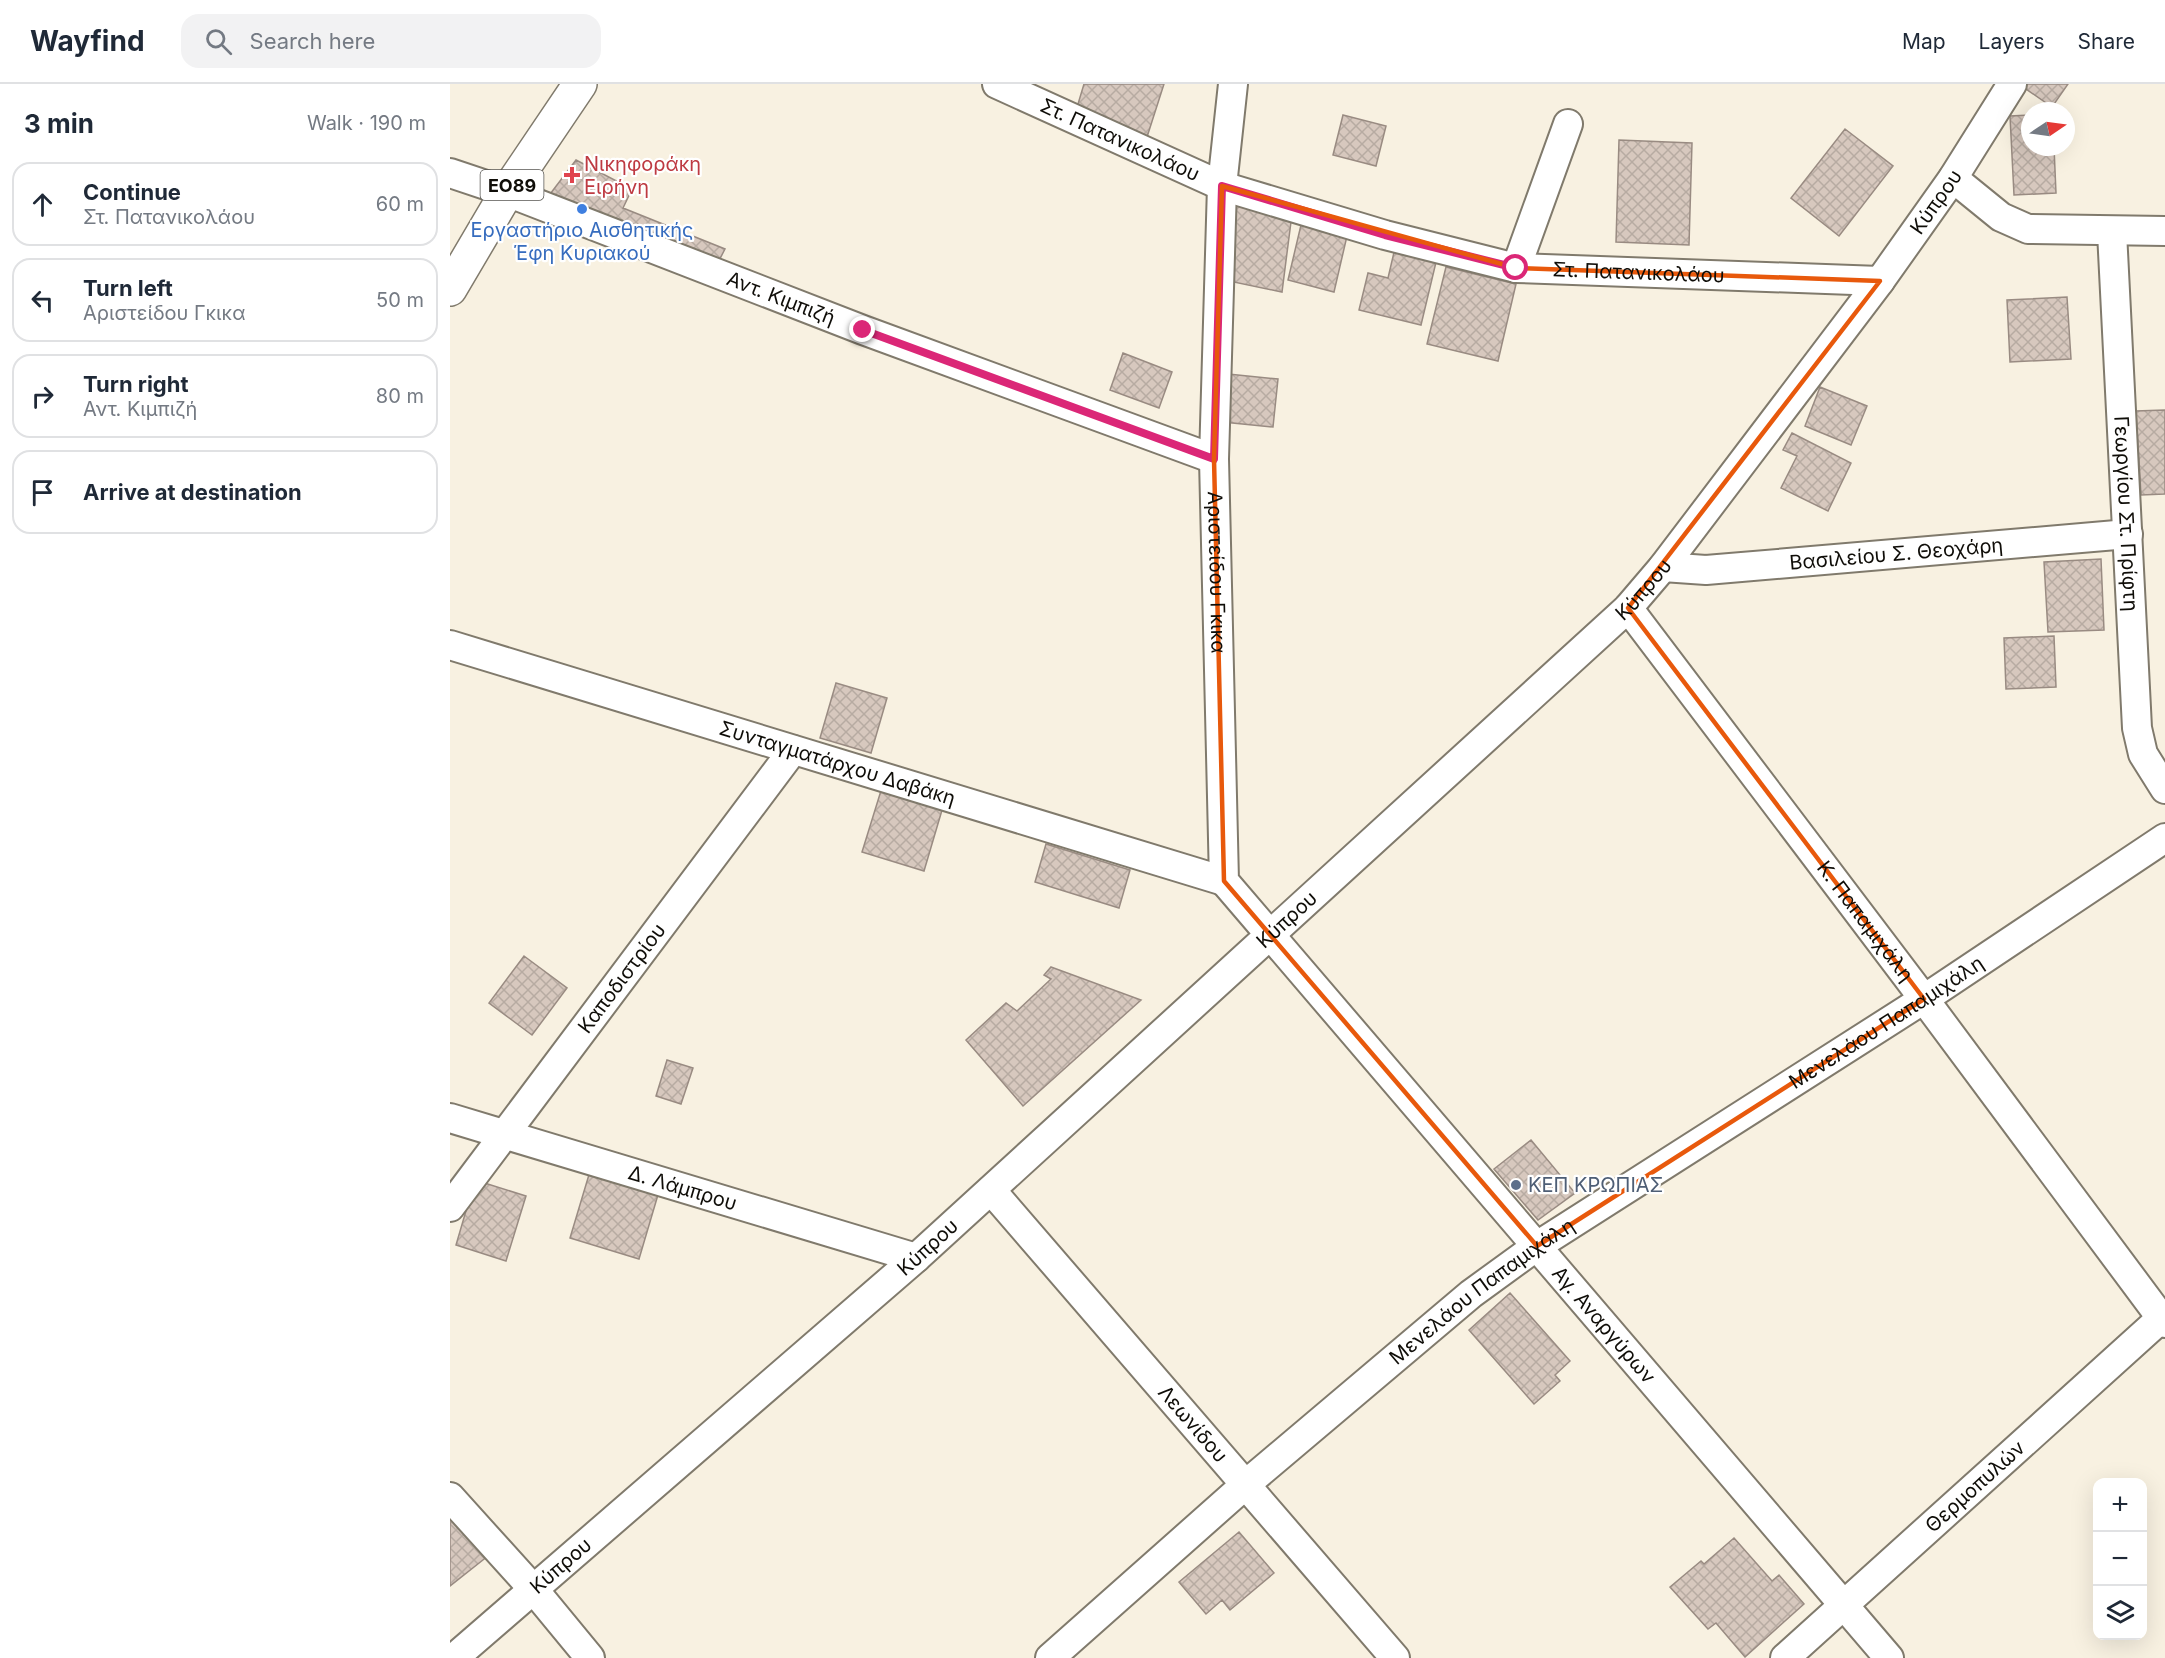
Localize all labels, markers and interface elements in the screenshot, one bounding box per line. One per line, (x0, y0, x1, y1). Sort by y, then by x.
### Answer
search box (181, 14, 601, 68)
text: Wayfind (30, 24, 145, 58)
icon: search (202, 25, 235, 58)
text: Search here (250, 28, 375, 54)
text: Map (1902, 29, 1946, 54)
text: Layers (1979, 29, 2045, 54)
text: Share (2078, 29, 2135, 54)
street label: Στ. Πατανικολάου (1037, 93, 1203, 186)
north arrow (2021, 102, 2075, 156)
text: 3 min (24, 108, 94, 139)
text: Walk · 190 m (307, 111, 426, 135)
place label: Νικηφοράκη Ειρήνη (584, 152, 701, 199)
street label: Κύπρου (1905, 165, 1967, 239)
marker: Νικηφοράκη Ειρήνη (565, 168, 579, 182)
road number: ΕΟ89 (481, 170, 544, 200)
text: Continue (83, 179, 181, 205)
icon: ahead (26, 188, 59, 221)
text: 60 m (376, 192, 424, 216)
marker: Εργαστήριο Αισθητικής Έφη Κυριακού (575, 202, 589, 216)
text: Στ. Πατανικολάου (83, 205, 255, 229)
place label: Εργαστήριο Αισθητικής Έφη Κυριακού (471, 218, 694, 265)
route start (1502, 254, 1528, 280)
street label: Στ. Πατανικολάου (1552, 257, 1725, 287)
street label: Αντ. Κιμπιζή (723, 266, 839, 330)
text: Turn left (83, 275, 173, 301)
icon: left (26, 284, 59, 317)
text: 50 m (376, 288, 424, 312)
text: Αριστείδου Γκικα (83, 301, 245, 325)
route end (849, 316, 875, 342)
text: Turn right (83, 371, 189, 397)
icon: right (26, 380, 59, 413)
text: 80 m (376, 384, 424, 408)
text: Αντ. Κιμπιζή (83, 397, 197, 421)
street label: Γεωργίου Στ. Πρίφτη (2109, 415, 2143, 612)
icon: arrive (26, 476, 59, 509)
text: Arrive at destination (83, 479, 302, 505)
street label: Αριστείδου Γκικα (1203, 491, 1231, 654)
street label: Βασιλείου Σ. Θεοχάρη (1788, 533, 2004, 575)
street label: Κύπρου (1610, 554, 1677, 626)
street label: Συνταγματάρχου Δαβάκη (716, 716, 958, 810)
street label: Κ. Παπαμιχάλη (1812, 856, 1918, 986)
street label: Κύπρου (1251, 886, 1322, 953)
street label: Καποδιστρίου (573, 919, 671, 1038)
street label: Μενελάου Παπαμιχάλη (1785, 951, 1988, 1094)
street label: Δ. Λάμπρου (626, 1160, 740, 1216)
place label: ΚΕΠ ΚΡΩΠΙΑΣ (1528, 1173, 1663, 1197)
marker: ΚΕΠ ΚΡΩΠΙΑΣ (1509, 1178, 1523, 1192)
street label: Μενελάου Παπαμιχάλη (1385, 1213, 1579, 1370)
street label: Κύπρου (892, 1214, 963, 1281)
street label: Αγ. Αναργύρων (1547, 1261, 1661, 1388)
street label: Λεωνίδου (1153, 1381, 1233, 1467)
street label: Θερμοπυλών (1920, 1435, 2030, 1537)
map controls (2093, 1478, 2147, 1640)
button: + (2093, 1478, 2147, 1532)
button: − (2093, 1532, 2147, 1586)
street label: Κύπρου (525, 1533, 596, 1599)
button: layers (2093, 1586, 2147, 1640)

